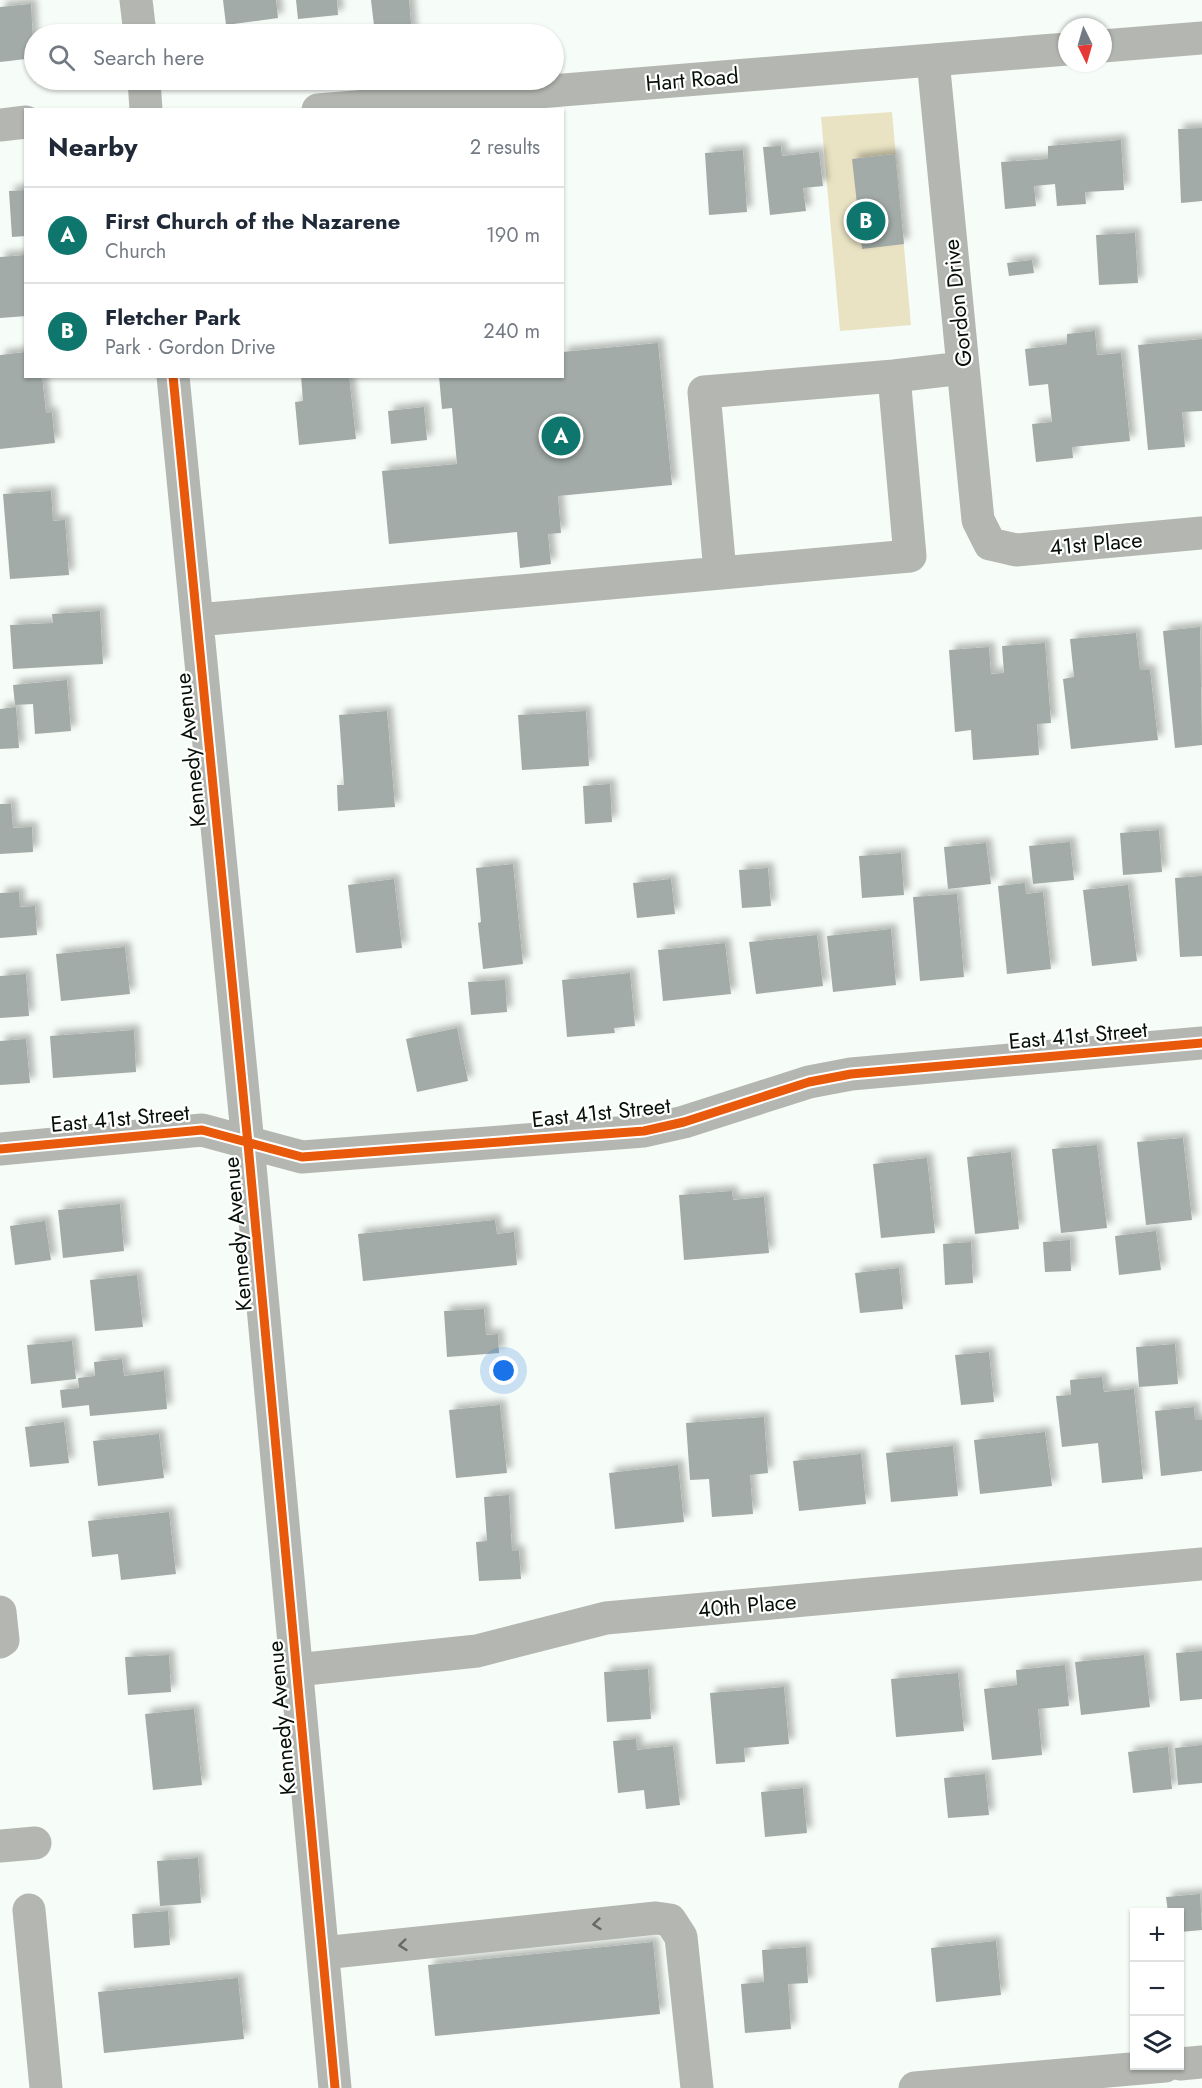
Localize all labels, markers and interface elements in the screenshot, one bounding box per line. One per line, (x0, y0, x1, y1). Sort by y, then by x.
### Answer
north arrow (1058, 18, 1112, 72)
search box (24, 24, 564, 90)
icon: search (45, 41, 78, 74)
text: Search here (93, 41, 204, 73)
street label: Hart Road (644, 59, 740, 99)
text: Nearby (48, 128, 137, 166)
text: 2 results (470, 133, 540, 162)
pin: B (846, 198, 886, 244)
text: First Church of the Nazarene (105, 205, 400, 237)
text: A (60, 221, 75, 250)
text: 190 m (486, 221, 540, 250)
text: Church (105, 237, 166, 266)
street label: Gordon Drive (934, 238, 980, 368)
text: Fletcher Park (105, 301, 241, 333)
text: B (61, 317, 74, 346)
text: 240 m (483, 317, 540, 346)
text: Park · Gordon Drive (105, 333, 275, 362)
pin: A (542, 414, 580, 458)
street label: 41st Place (1048, 523, 1144, 563)
street label: Kennedy Avenue (166, 671, 214, 829)
street label: East 41st Street (1007, 1013, 1150, 1057)
street label: East 41st Street (530, 1089, 673, 1135)
street label: East 41st Street (49, 1096, 192, 1140)
street label: Kennedy Avenue (214, 1155, 260, 1313)
your location (489, 1356, 518, 1385)
street label: 40th Place (696, 1585, 798, 1625)
street label: Kennedy Avenue (258, 1639, 304, 1797)
map controls (1130, 1908, 1184, 2070)
button: + (1130, 1908, 1184, 1962)
one-way arrow (593, 1917, 602, 1930)
one-way arrow (399, 1938, 408, 1951)
button: − (1130, 1962, 1184, 2016)
button: layers (1130, 2016, 1184, 2070)

